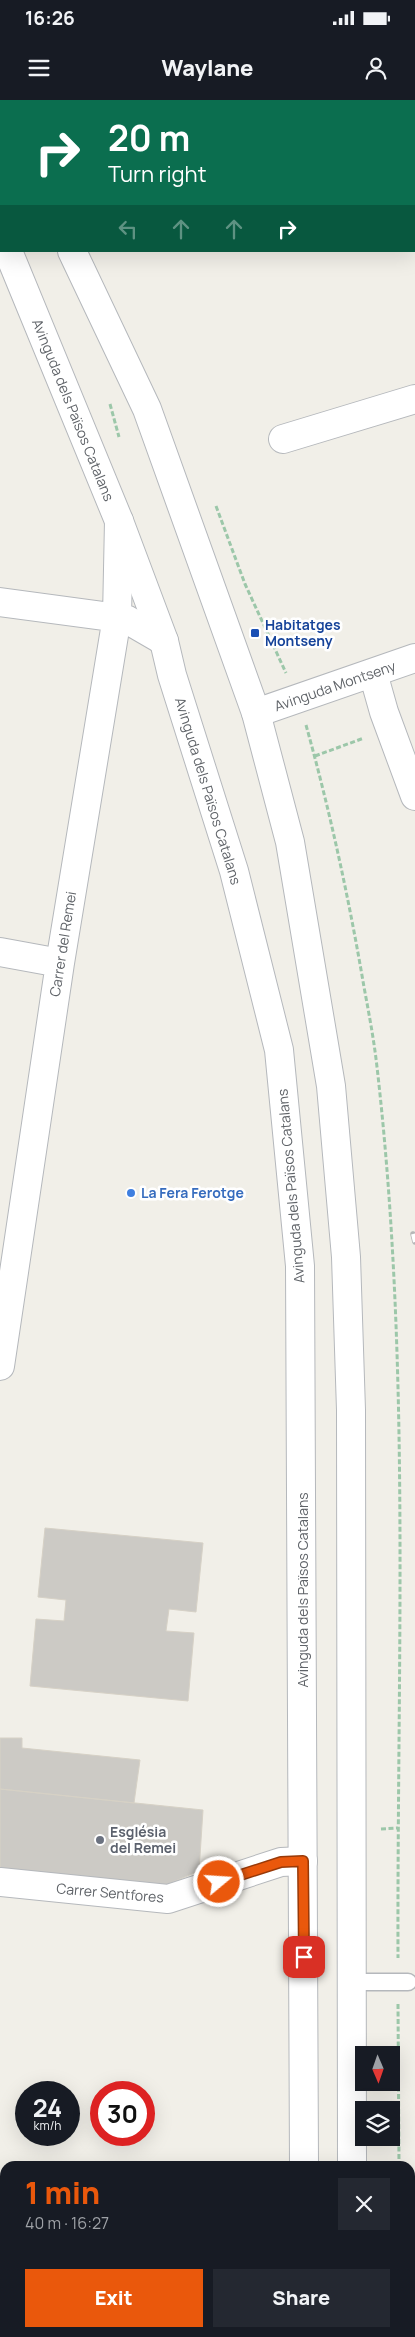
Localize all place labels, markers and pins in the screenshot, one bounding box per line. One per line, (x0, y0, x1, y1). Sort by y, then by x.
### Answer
place label: Habitatges Montseny (265, 615, 341, 650)
marker: Habitatges Montseny (249, 627, 261, 639)
place label: La Fera Ferotge (141, 1183, 244, 1202)
marker: La Fera Ferotge (125, 1187, 137, 1199)
place label: Església del Remei (110, 1822, 176, 1857)
marker: Església del Remei (94, 1834, 106, 1846)
pin (283, 1936, 325, 1978)

